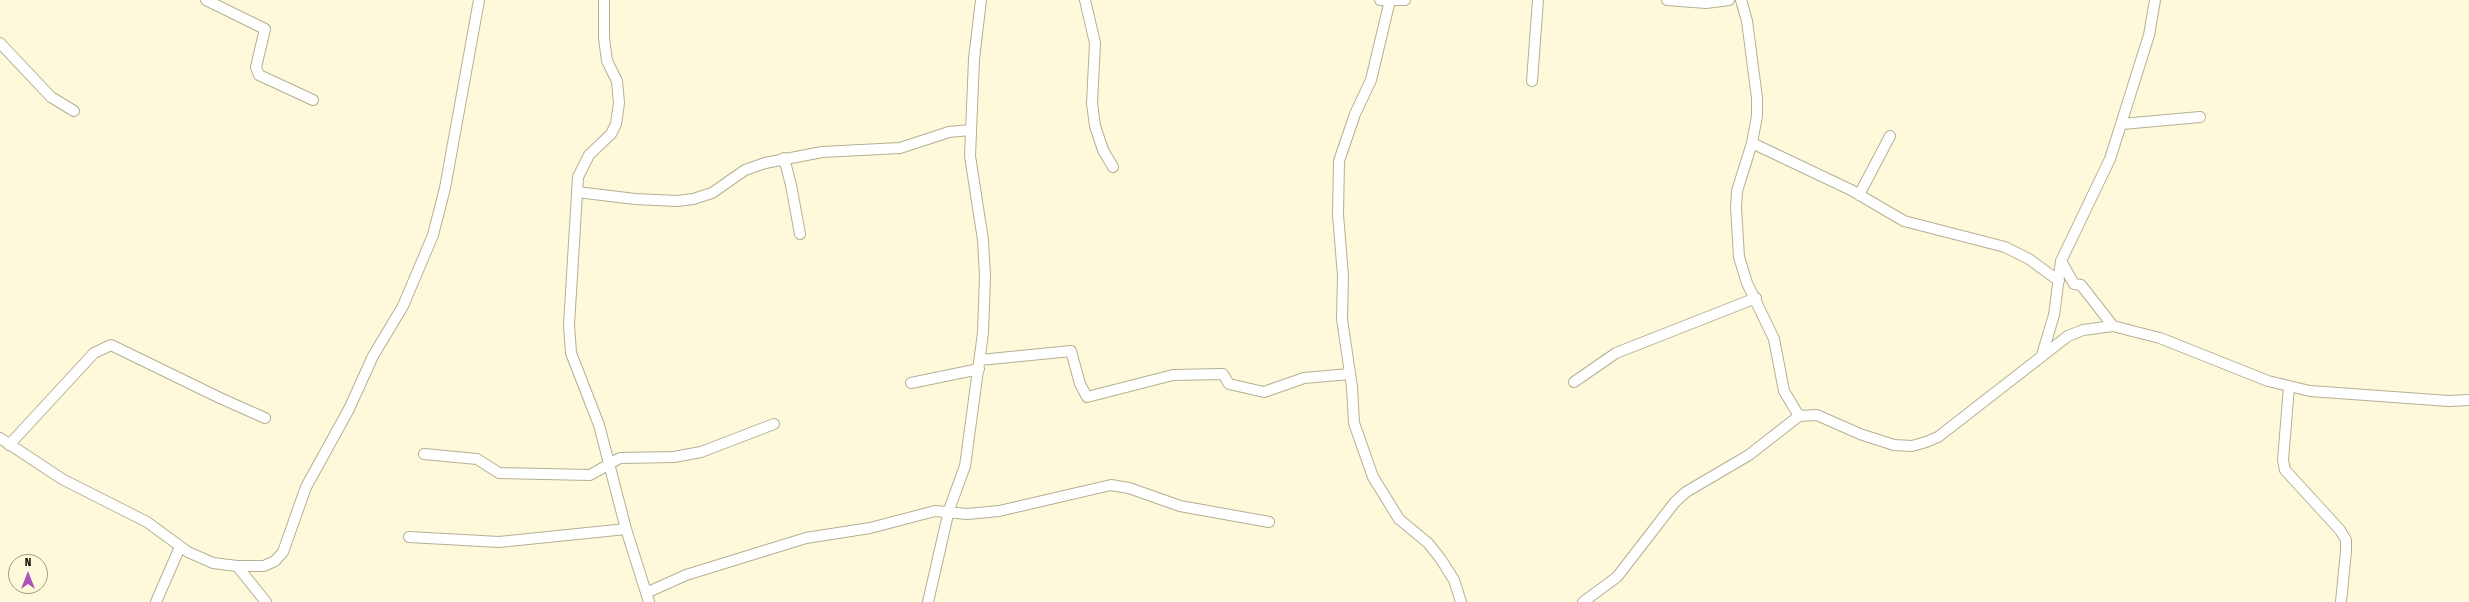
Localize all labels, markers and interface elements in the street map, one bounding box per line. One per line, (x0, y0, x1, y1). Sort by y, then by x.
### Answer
north arrow (8, 554, 48, 594)
text: N (25, 556, 31, 569)

